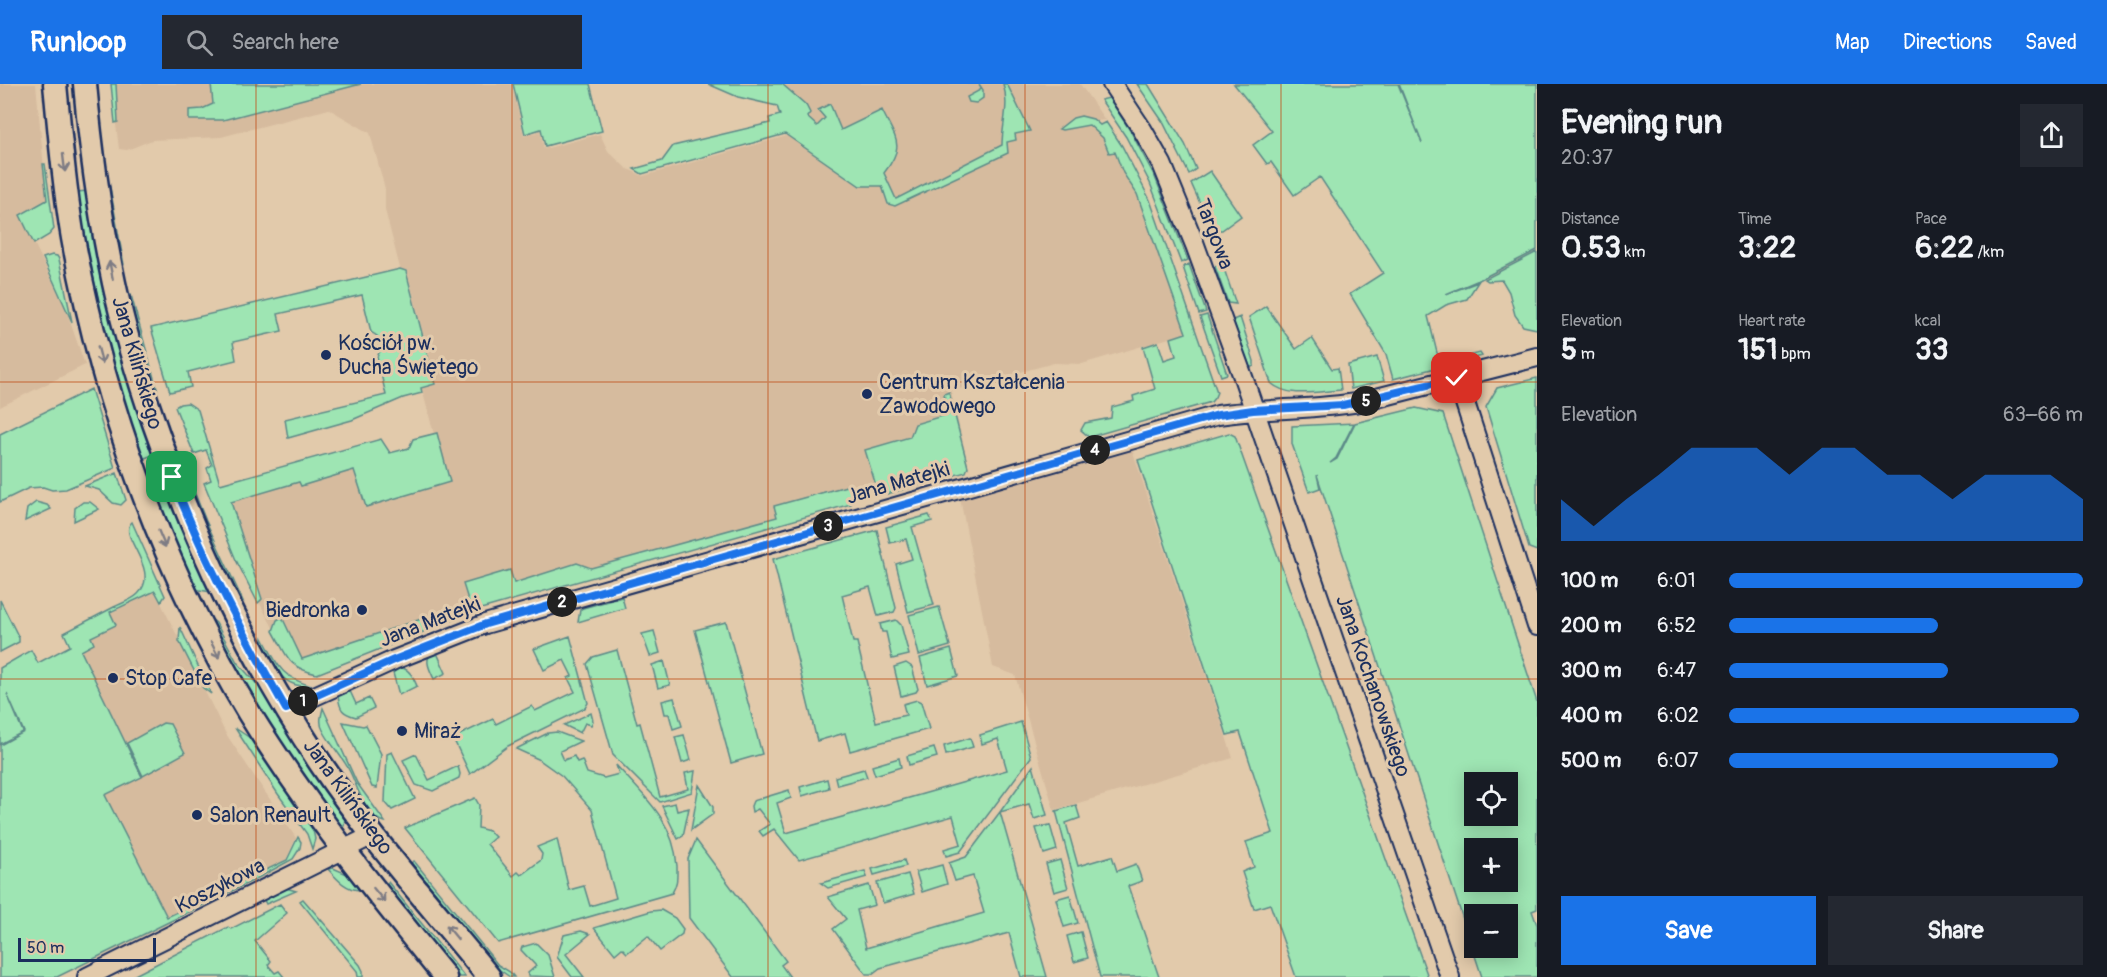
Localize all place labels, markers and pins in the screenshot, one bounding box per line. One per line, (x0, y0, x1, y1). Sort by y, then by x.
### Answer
place label: Kościół pw. Ducha Świętego (338, 330, 478, 381)
marker: Kościół pw. Ducha Świętego (319, 348, 333, 362)
pin (1431, 352, 1482, 403)
place label: Centrum Kształcenia Zawodowego (879, 369, 1065, 420)
pin: 5 (1351, 386, 1381, 416)
marker: Centrum Kształcenia Zawodowego (860, 387, 874, 401)
pin: 4 (1080, 435, 1110, 465)
pin (146, 451, 197, 502)
pin: 3 (813, 511, 843, 541)
pin: 2 (547, 587, 577, 617)
place label: Biedronka (265, 597, 350, 624)
marker: Biedronka (355, 603, 369, 617)
place label: Stop Cafe (125, 665, 213, 692)
marker: Stop Cafe (106, 671, 120, 685)
pin: 1 (288, 686, 318, 716)
place label: Miraż (414, 718, 461, 745)
marker: Miraż (395, 724, 409, 738)
place label: Salon Renault (209, 802, 331, 829)
marker: Salon Renault (190, 808, 204, 822)

